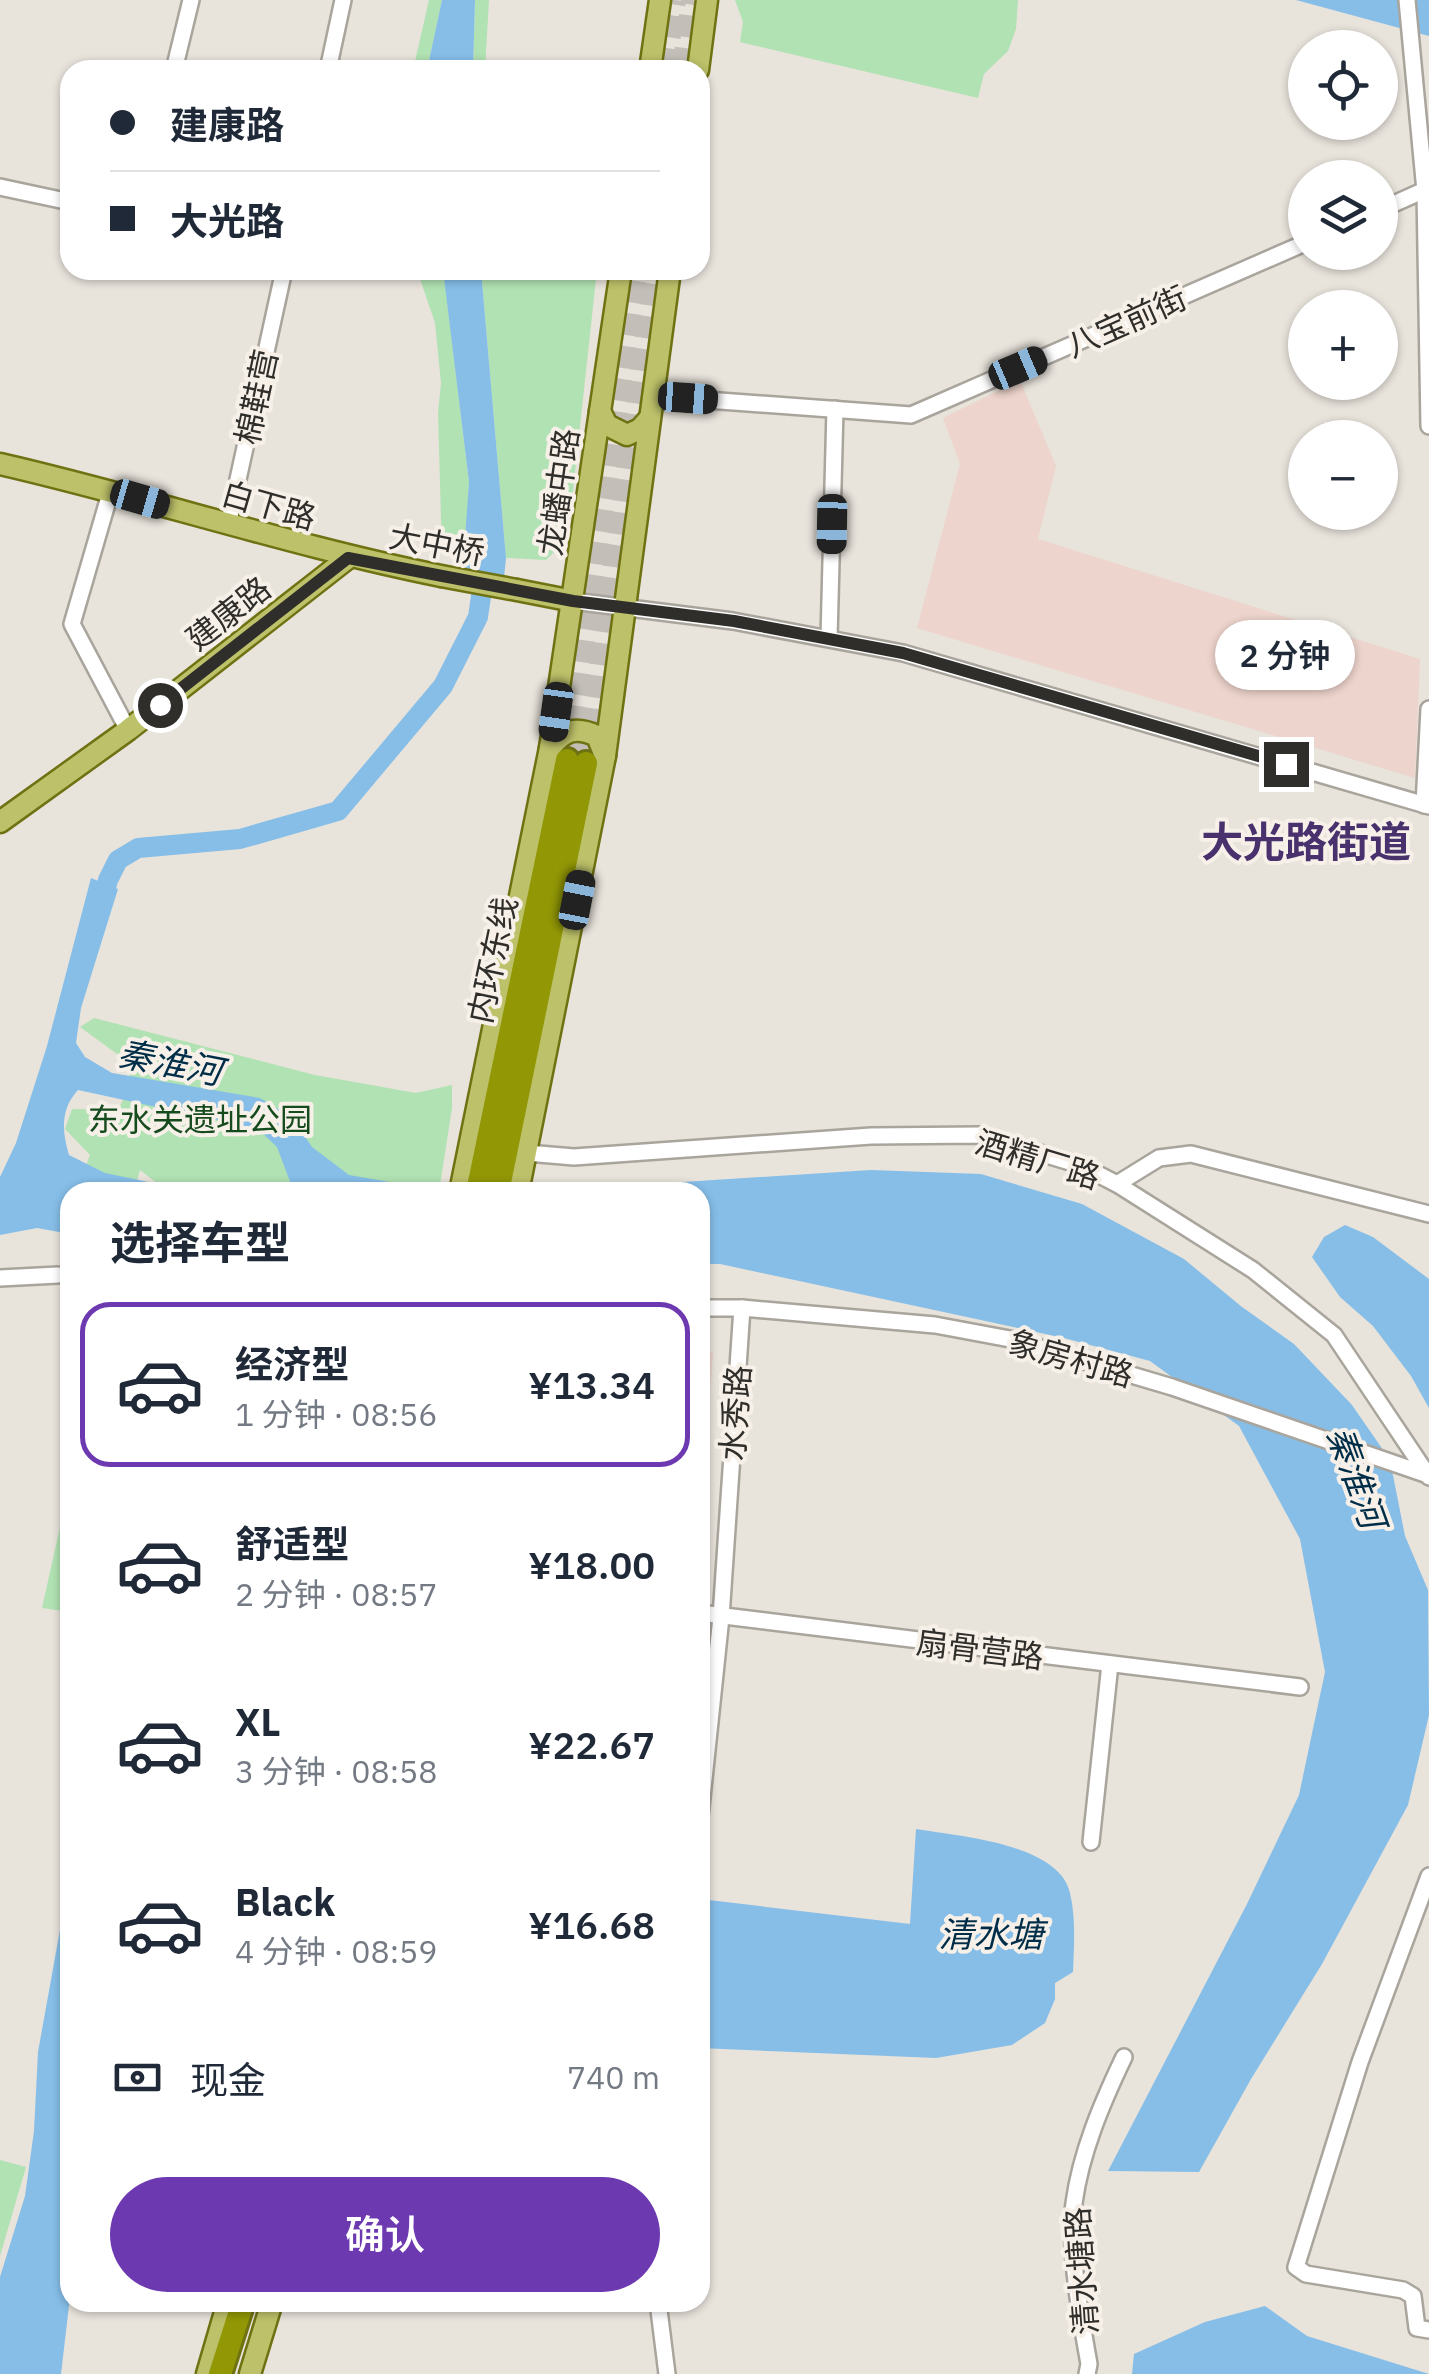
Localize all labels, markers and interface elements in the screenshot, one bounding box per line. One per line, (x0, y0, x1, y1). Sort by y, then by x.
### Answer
map controls (1288, 30, 1398, 530)
button: locate (1288, 30, 1398, 140)
text: 建康路 (170, 100, 284, 149)
button: layers (1288, 160, 1398, 270)
text: 大光路 (170, 196, 284, 245)
street label: 八宝前街 (1059, 276, 1193, 366)
button: + (1288, 290, 1398, 400)
car (985, 342, 1051, 394)
street label: 棉鞋营 (225, 346, 287, 448)
car (657, 381, 719, 415)
button: − (1288, 420, 1398, 530)
street label: 龙蟠中路 (528, 426, 588, 558)
street label: 白下路 (217, 472, 321, 538)
car (107, 476, 173, 522)
car (816, 494, 848, 554)
street label: 大中桥 (386, 514, 488, 574)
street label: 建康路 (177, 567, 279, 659)
callout: 2 分钟 (1216, 619, 1356, 689)
text: 2 分钟 (1240, 634, 1330, 676)
car (537, 680, 575, 744)
route start (138, 683, 183, 728)
route end (1264, 742, 1309, 787)
district label: 大光路街道 (1201, 814, 1411, 869)
car (557, 868, 597, 932)
street label: 内环东线 (458, 893, 526, 1027)
water label: 秦淮河 (114, 1029, 232, 1096)
park label: 东水关遗址公园 (88, 1098, 312, 1140)
street label: 酒精厂路 (971, 1120, 1105, 1198)
text: 选择车型 (110, 1213, 290, 1271)
street label: 象房村路 (1004, 1320, 1138, 1396)
text: 经济型 (235, 1339, 349, 1388)
icon: car (115, 1340, 205, 1430)
text: ¥13.34 (528, 1360, 655, 1409)
street label: 水秀路 (711, 1364, 759, 1462)
text: 1 分钟 · 08:56 (235, 1393, 437, 1435)
water label: 秦淮河 (1317, 1420, 1399, 1540)
text: 舒适型 (235, 1519, 349, 1568)
icon: car (115, 1520, 205, 1610)
text: ¥18.00 (528, 1540, 655, 1589)
text: 2 分钟 · 08:57 (235, 1573, 437, 1615)
street label: 扇骨营路 (914, 1620, 1046, 1678)
text: XL (235, 1697, 281, 1746)
icon: car (115, 1700, 205, 1790)
text: ¥22.67 (528, 1720, 655, 1769)
text: 3 分钟 · 08:58 (235, 1750, 437, 1792)
text: Black (235, 1877, 335, 1926)
icon: car (115, 1880, 205, 1970)
text: ¥16.68 (528, 1900, 655, 1949)
water label: 清水塘 (938, 1911, 1048, 1957)
text: 4 分钟 · 08:59 (235, 1930, 437, 1972)
icon: cash (110, 2050, 165, 2105)
text: 现金 (190, 2055, 266, 2104)
text: 740 m (567, 2056, 660, 2098)
button: 确认 (110, 2177, 660, 2292)
street label: 清水塘路 (1056, 2206, 1106, 2336)

